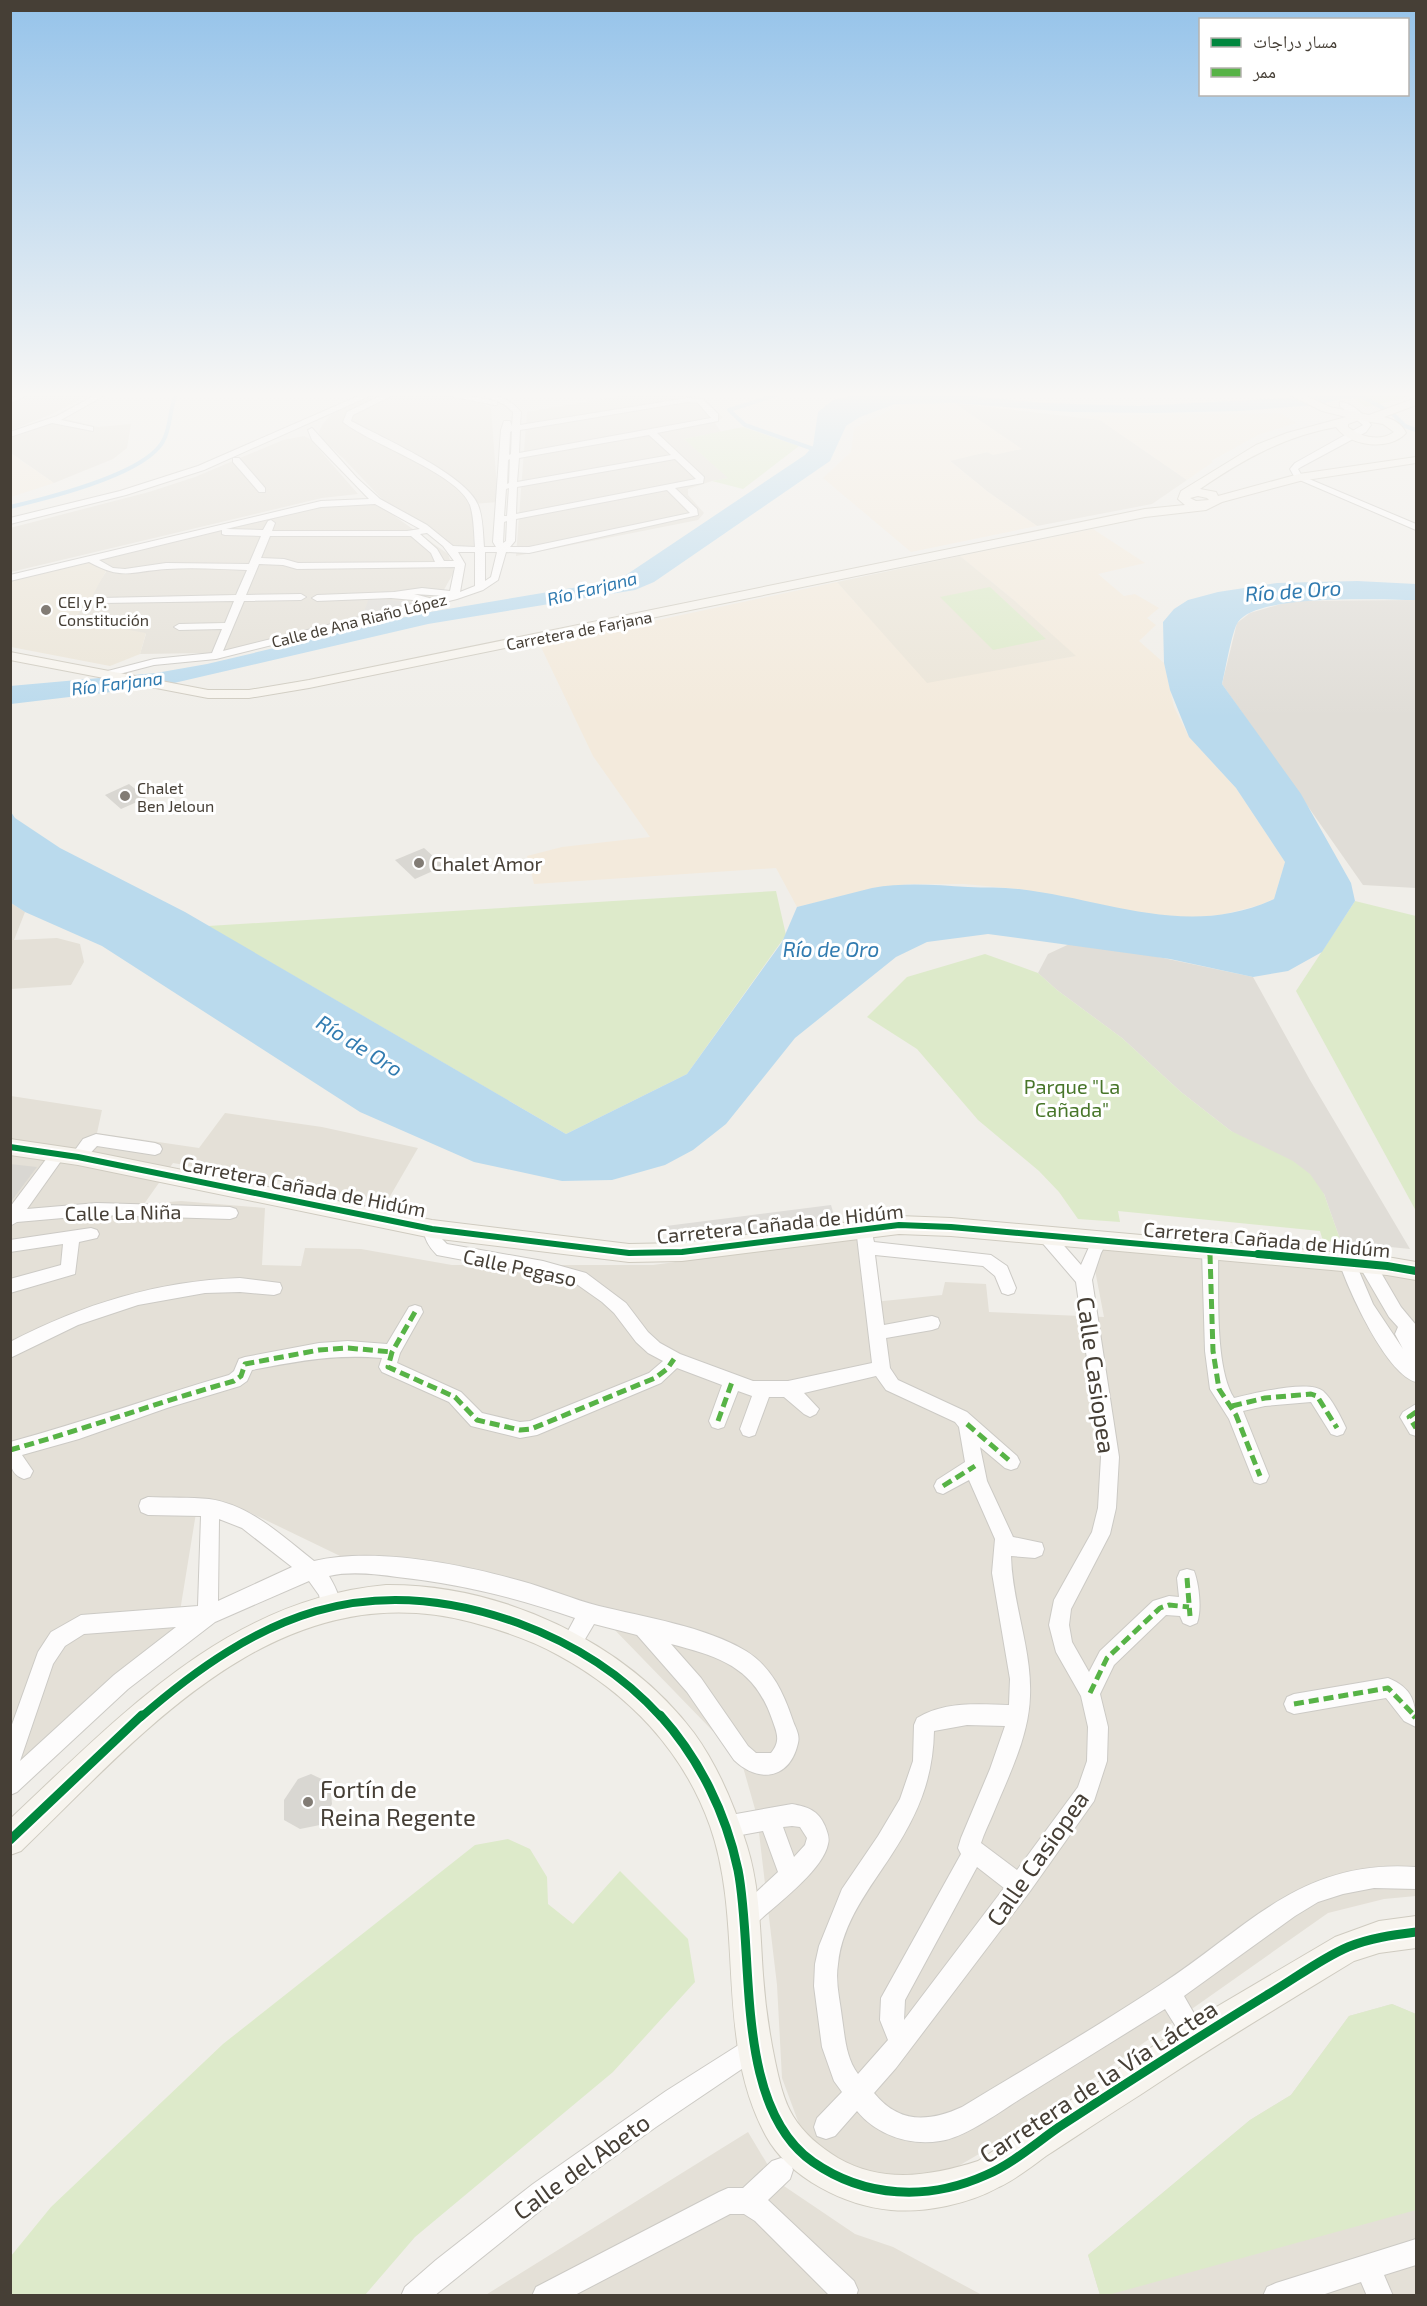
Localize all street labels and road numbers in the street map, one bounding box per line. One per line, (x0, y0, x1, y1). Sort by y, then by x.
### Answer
street label: Calle de Ana Riaño López (269, 589, 449, 651)
street label: Carretera de Farjana (504, 607, 654, 654)
street label: Carretera Cañada de Hidúm (180, 1151, 428, 1221)
street label: Carretera Cañada de Hidúm (655, 1198, 905, 1248)
street label: Calle La Niña (64, 1199, 182, 1225)
street label: Carretera Cañada de Hidúm (1142, 1216, 1392, 1262)
street label: Calle Pegaso (461, 1243, 579, 1291)
street label: Calle Casiopea (1072, 1295, 1122, 1455)
street label: Calle Casiopea (980, 1785, 1094, 1931)
street label: Carretera de la Vía Láctea (974, 1993, 1222, 2169)
street label: Calle del Abeto (507, 2107, 655, 2225)

